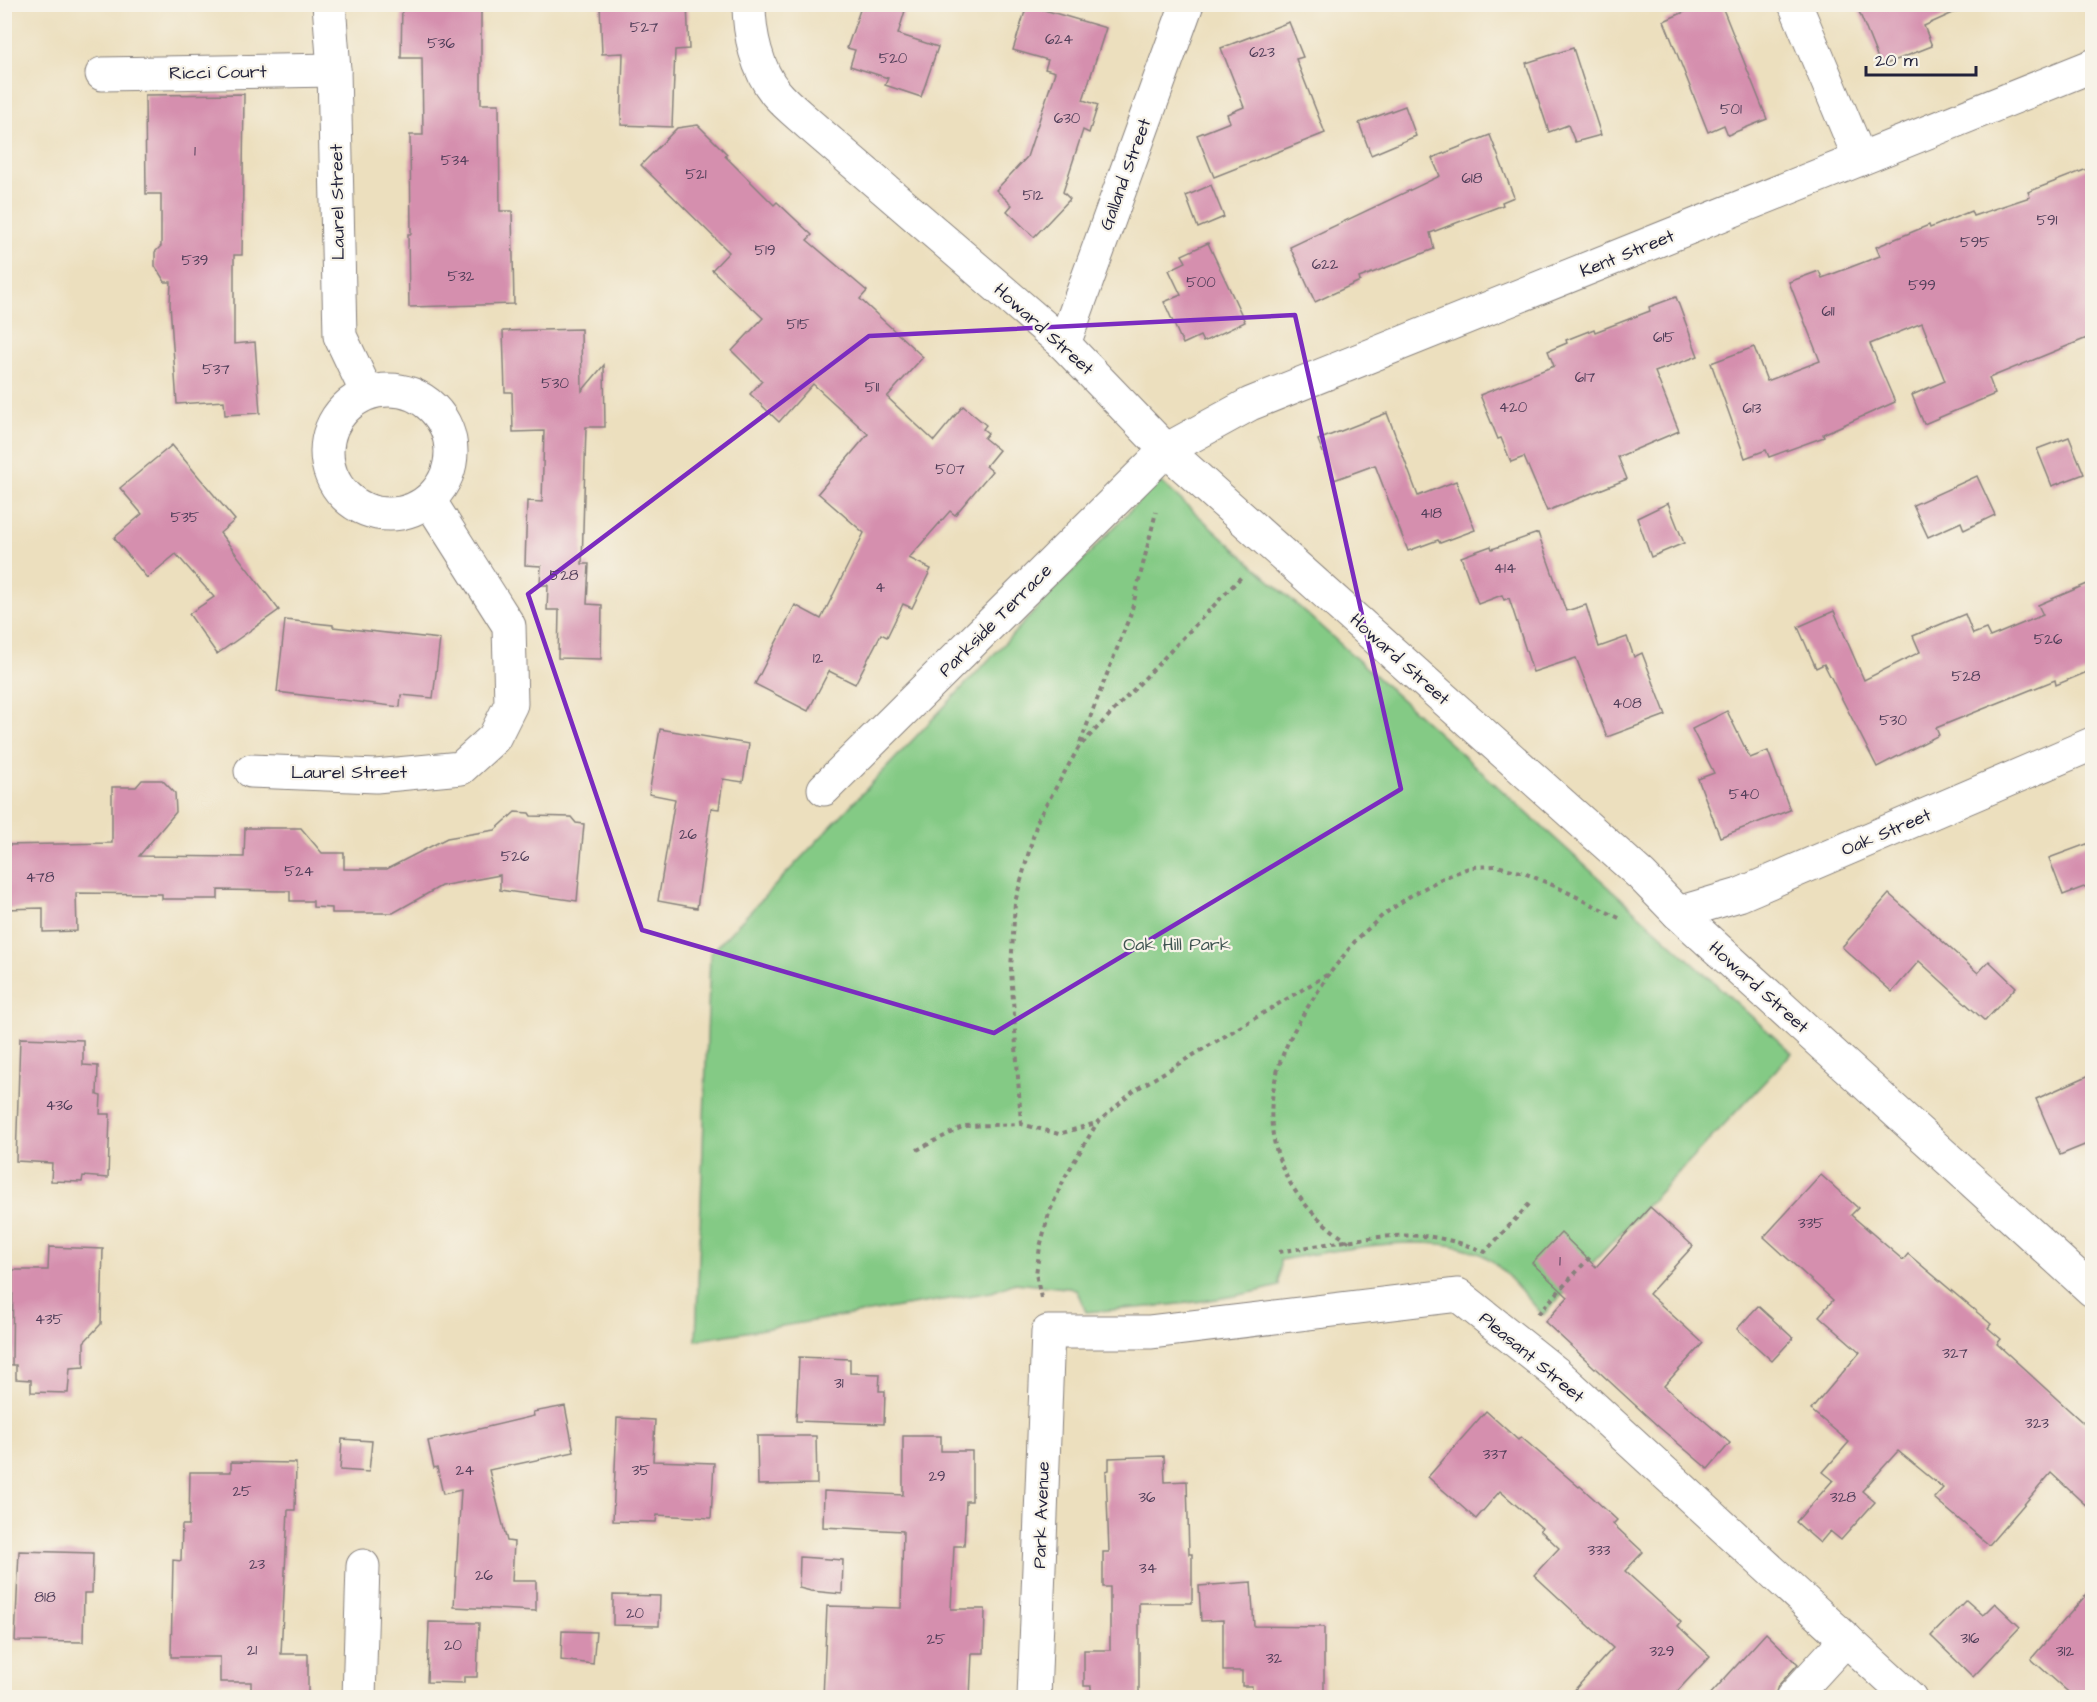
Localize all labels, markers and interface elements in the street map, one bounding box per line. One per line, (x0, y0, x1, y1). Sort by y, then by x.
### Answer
house number: 527 (630, 17, 658, 38)
house number: 624 (1045, 29, 1073, 50)
house number: 536 (427, 33, 455, 54)
scale bar (1866, 39, 1976, 77)
house number: 623 (1249, 42, 1275, 63)
house number: 520 (879, 48, 908, 69)
text: 20 m (1875, 48, 1918, 73)
street label: Ricci Court (169, 59, 268, 86)
house number: 501 (1720, 99, 1742, 120)
house number: 630 (1054, 108, 1081, 129)
street label: Galland Street (1094, 114, 1158, 234)
house number: 1 (194, 141, 196, 162)
street label: Laurel Street (324, 143, 351, 260)
house number: 534 (441, 150, 469, 171)
house number: 521 (685, 164, 707, 185)
house number: 618 (1461, 168, 1483, 189)
house number: 512 (1022, 185, 1044, 206)
house number: 591 (2036, 210, 2058, 231)
street label: Kent Street (1576, 223, 1679, 284)
house number: 595 (1960, 232, 1990, 253)
house number: 519 (754, 240, 776, 261)
house number: 539 (182, 250, 208, 271)
house number: 622 (1312, 254, 1339, 275)
house number: 532 (448, 266, 475, 287)
house number: 500 (1186, 272, 1216, 293)
house number: 599 (1908, 275, 1936, 296)
street label: Howard Street (988, 278, 1100, 382)
house number: 611 (1821, 301, 1835, 322)
house number: 515 (786, 314, 810, 335)
house number: 615 (1653, 327, 1675, 348)
house number: 537 (202, 359, 230, 380)
house number: 617 (1575, 367, 1595, 388)
house number: 530 (541, 373, 569, 394)
house number: 511 (865, 377, 879, 398)
house number: 420 (1499, 397, 1528, 418)
house number: 613 (1743, 398, 1762, 419)
house number: 507 (935, 459, 965, 480)
house number: 418 (1420, 503, 1442, 524)
house number: 535 (171, 507, 200, 528)
street label: Parkside Terrace (933, 558, 1058, 682)
house number: 414 (1494, 558, 1516, 579)
house number: 528 (550, 565, 579, 586)
house number: 4 (875, 577, 885, 598)
street label: Howard Street (1344, 608, 1456, 712)
house number: 526 (2034, 629, 2063, 650)
house number: 12 (813, 648, 824, 669)
house number: 528 (1952, 666, 1981, 687)
house number: 408 (1612, 693, 1642, 714)
house number: 530 (1879, 710, 1907, 731)
street label: Laurel Street (291, 760, 408, 785)
house number: 540 (1729, 784, 1760, 805)
street label: Oak Street (1838, 802, 1935, 863)
house number: 26 (679, 824, 698, 845)
house number: 526 (501, 846, 530, 867)
house number: 524 (284, 861, 314, 882)
house number: 478 (25, 867, 55, 888)
park label: Oak Hill Park (1123, 932, 1231, 957)
street label: Howard Street (1703, 936, 1815, 1040)
house number: 436 (45, 1095, 73, 1116)
house number: 335 (1798, 1213, 1824, 1234)
house number: 1 (1559, 1251, 1561, 1272)
street label: Pleasant Street (1474, 1306, 1590, 1409)
house number: 435 (35, 1309, 64, 1330)
house number: 327 (1942, 1343, 1968, 1364)
house number: 31 (834, 1373, 844, 1394)
house number: 323 (2025, 1413, 2049, 1434)
house number: 337 (1483, 1444, 1507, 1465)
house number: 24 (456, 1460, 474, 1481)
house number: 35 (632, 1460, 650, 1481)
street label: Park Avenue (1027, 1461, 1056, 1569)
house number: 29 (928, 1466, 946, 1487)
house number: 25 (232, 1481, 252, 1502)
house number: 36 (1138, 1487, 1156, 1508)
house number: 328 (1830, 1487, 1856, 1508)
house number: 333 (1588, 1540, 1611, 1561)
house number: 23 (249, 1554, 265, 1575)
house number: 34 (1139, 1558, 1157, 1579)
house number: 26 (475, 1565, 494, 1586)
house number: 818 (34, 1587, 56, 1608)
house number: 20 (626, 1603, 645, 1624)
house number: 316 (1961, 1628, 1980, 1649)
house number: 25 (926, 1629, 946, 1650)
house number: 20 (444, 1635, 463, 1656)
house number: 21 (247, 1640, 257, 1661)
house number: 329 (1650, 1641, 1674, 1662)
house number: 312 (2056, 1641, 2074, 1662)
house number: 32 (1266, 1648, 1283, 1669)

